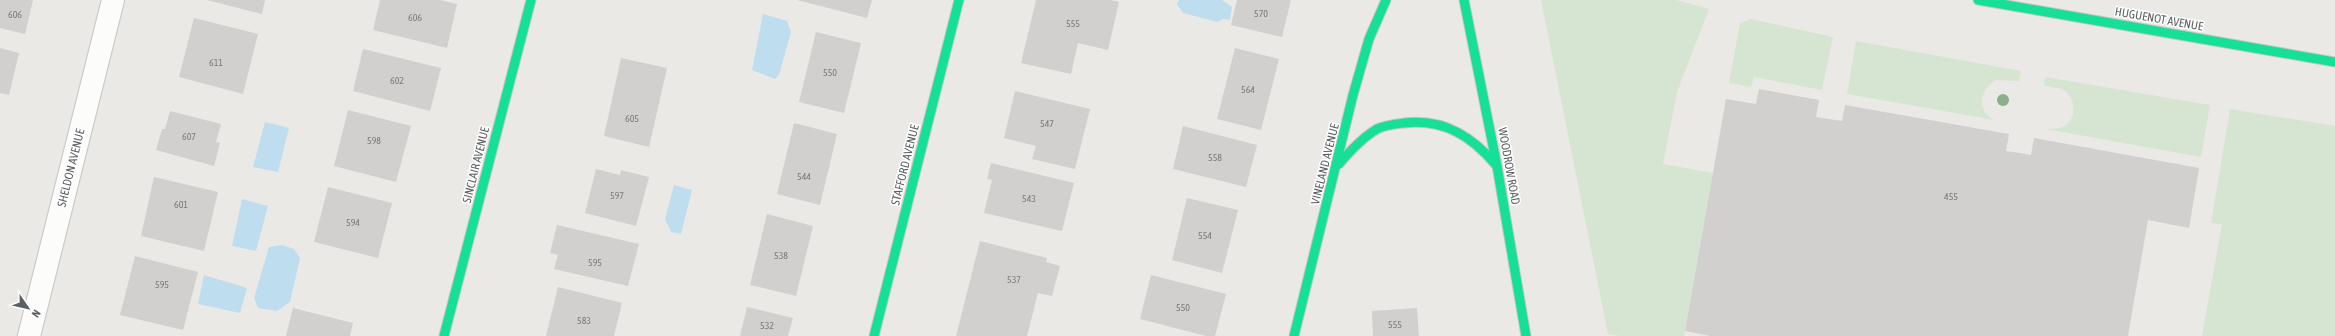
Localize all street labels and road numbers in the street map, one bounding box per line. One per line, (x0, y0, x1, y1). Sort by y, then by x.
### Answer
street label: HUGUENOT AVENUE (2114, 4, 2204, 34)
street label: VINELAND AVENUE (1308, 122, 1342, 206)
street label: STAFFORD AVENUE (888, 123, 922, 207)
street label: SINCLAIR AVENUE (460, 126, 492, 204)
street label: WOODROW ROAD (1495, 126, 1523, 206)
street label: SHELDON AVENUE (55, 127, 87, 209)

